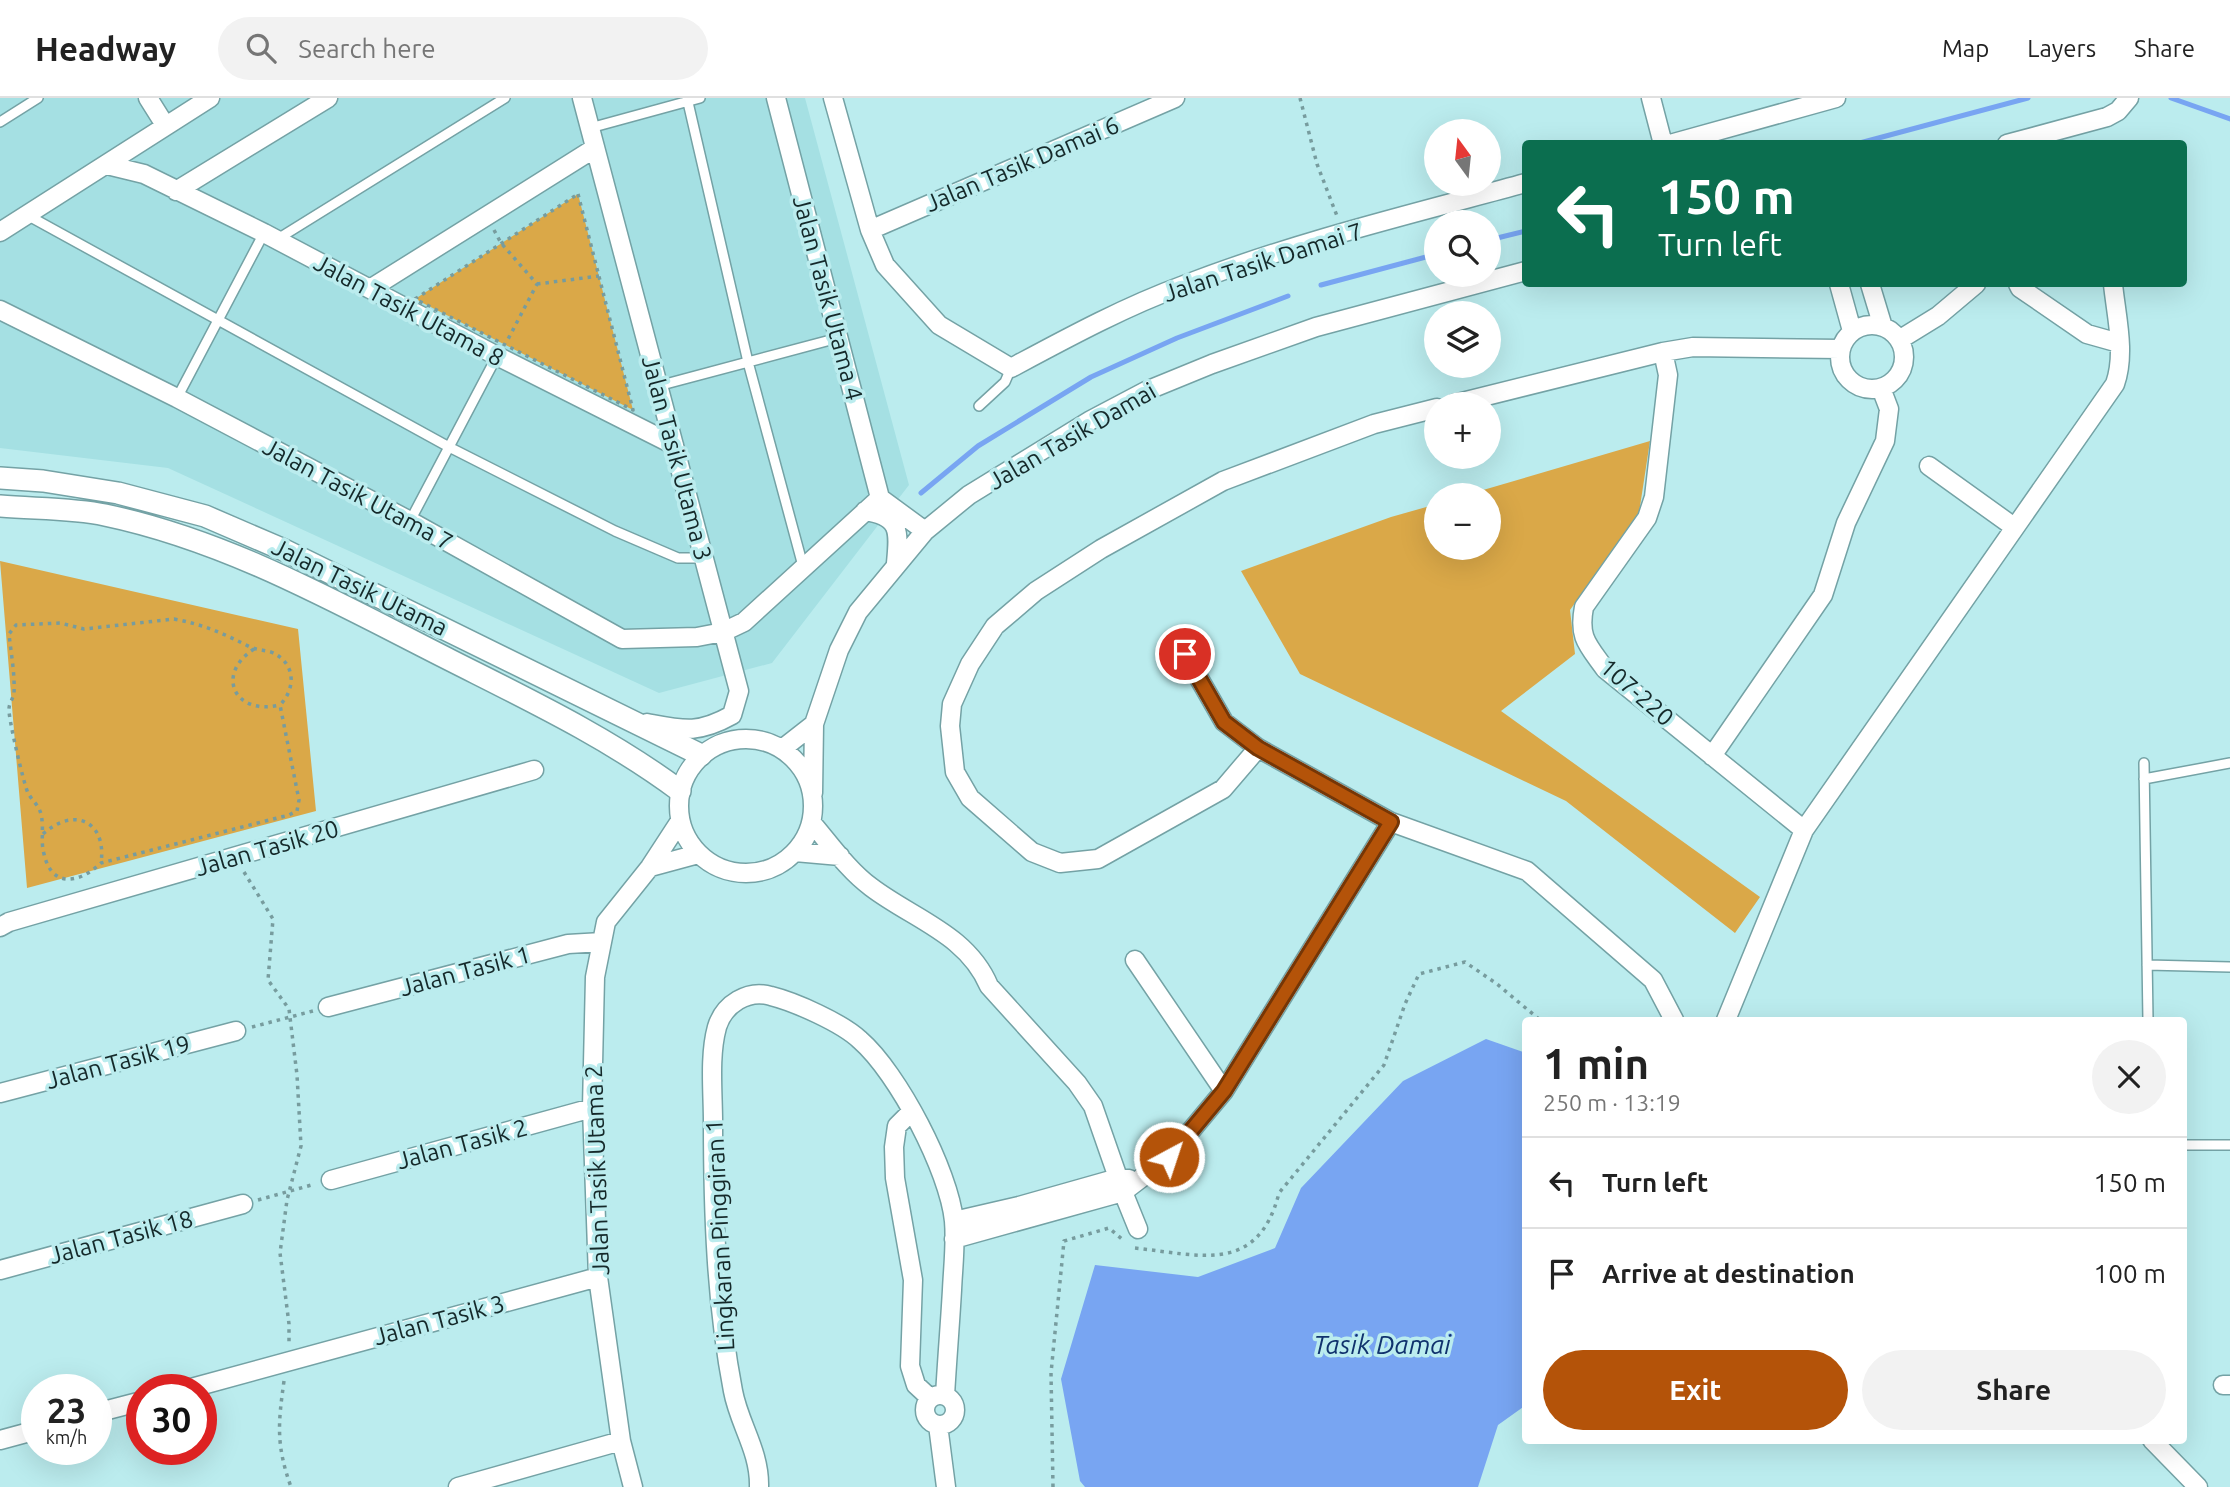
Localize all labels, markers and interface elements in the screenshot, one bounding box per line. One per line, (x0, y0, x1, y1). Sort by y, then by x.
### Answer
search box (218, 17, 708, 80)
icon: search (242, 29, 280, 67)
text: Headway (35, 30, 176, 67)
text: Search here (298, 34, 436, 63)
text: Map (1942, 35, 1989, 62)
text: Layers (2027, 35, 2096, 62)
text: Share (2134, 35, 2195, 62)
street label: Jalan Tasik Damai 6 (921, 111, 1123, 217)
north arrow (1424, 119, 1502, 196)
map controls (1424, 119, 1501, 560)
icon: left (1543, 168, 1634, 259)
text: 150 m (1658, 168, 1795, 223)
street label: Jalan Tasik Utama 4 (788, 193, 868, 403)
button: search (1424, 210, 1501, 287)
street label: Jalan Tasik Damai 7 (1160, 217, 1366, 307)
text: Turn left (1658, 226, 1782, 262)
street label: Jalan Tasik Utama 8 (310, 249, 508, 371)
button: layers (1424, 301, 1501, 378)
street label: Jalan Tasik Utama 3 (637, 353, 717, 563)
street label: Jalan Tasik Damai (983, 377, 1161, 495)
button: + (1424, 392, 1501, 469)
street label: Jalan Tasik Utama 7 (259, 433, 457, 555)
button: − (1424, 483, 1501, 560)
street label: Jalan Tasik Utama (268, 533, 452, 641)
pin (1155, 624, 1215, 684)
icon: arrive (1166, 635, 1204, 673)
street label: 107-220 (1595, 653, 1679, 731)
street label: Jalan Tasik 20 (192, 815, 342, 881)
street label: Jalan Tasik 1 (397, 941, 533, 1001)
street label: Jalan Tasik 19 (43, 1030, 193, 1094)
text: 1 min (1543, 1040, 1649, 1087)
button: close (2092, 1040, 2166, 1114)
street label: Jalan Tasik Utama 2 (580, 1064, 614, 1276)
text: 250 m · 13:19 (1543, 1090, 1681, 1115)
street label: Jalan Tasik 2 (394, 1114, 530, 1174)
street label: Lingkaran Pinggiran 1 (700, 1118, 740, 1352)
position arrow (1132, 1120, 1206, 1194)
icon: left (1543, 1164, 1581, 1202)
text: Turn left (1602, 1168, 1708, 1197)
text: 150 m (2094, 1168, 2166, 1197)
street label: Jalan Tasik 18 (46, 1205, 196, 1269)
icon: arrive (1543, 1255, 1581, 1293)
text: Arrive at destination (1602, 1259, 1855, 1288)
text: 100 m (2094, 1259, 2166, 1288)
street label: Jalan Tasik 3 (371, 1290, 507, 1350)
water label: Tasik Damai (1313, 1330, 1452, 1359)
button: Exit (1543, 1350, 1848, 1430)
button: Share (1862, 1350, 2166, 1430)
speed limit sign: 30 (126, 1374, 217, 1465)
text: 23 (47, 1390, 86, 1430)
text: km/h (46, 1427, 87, 1447)

